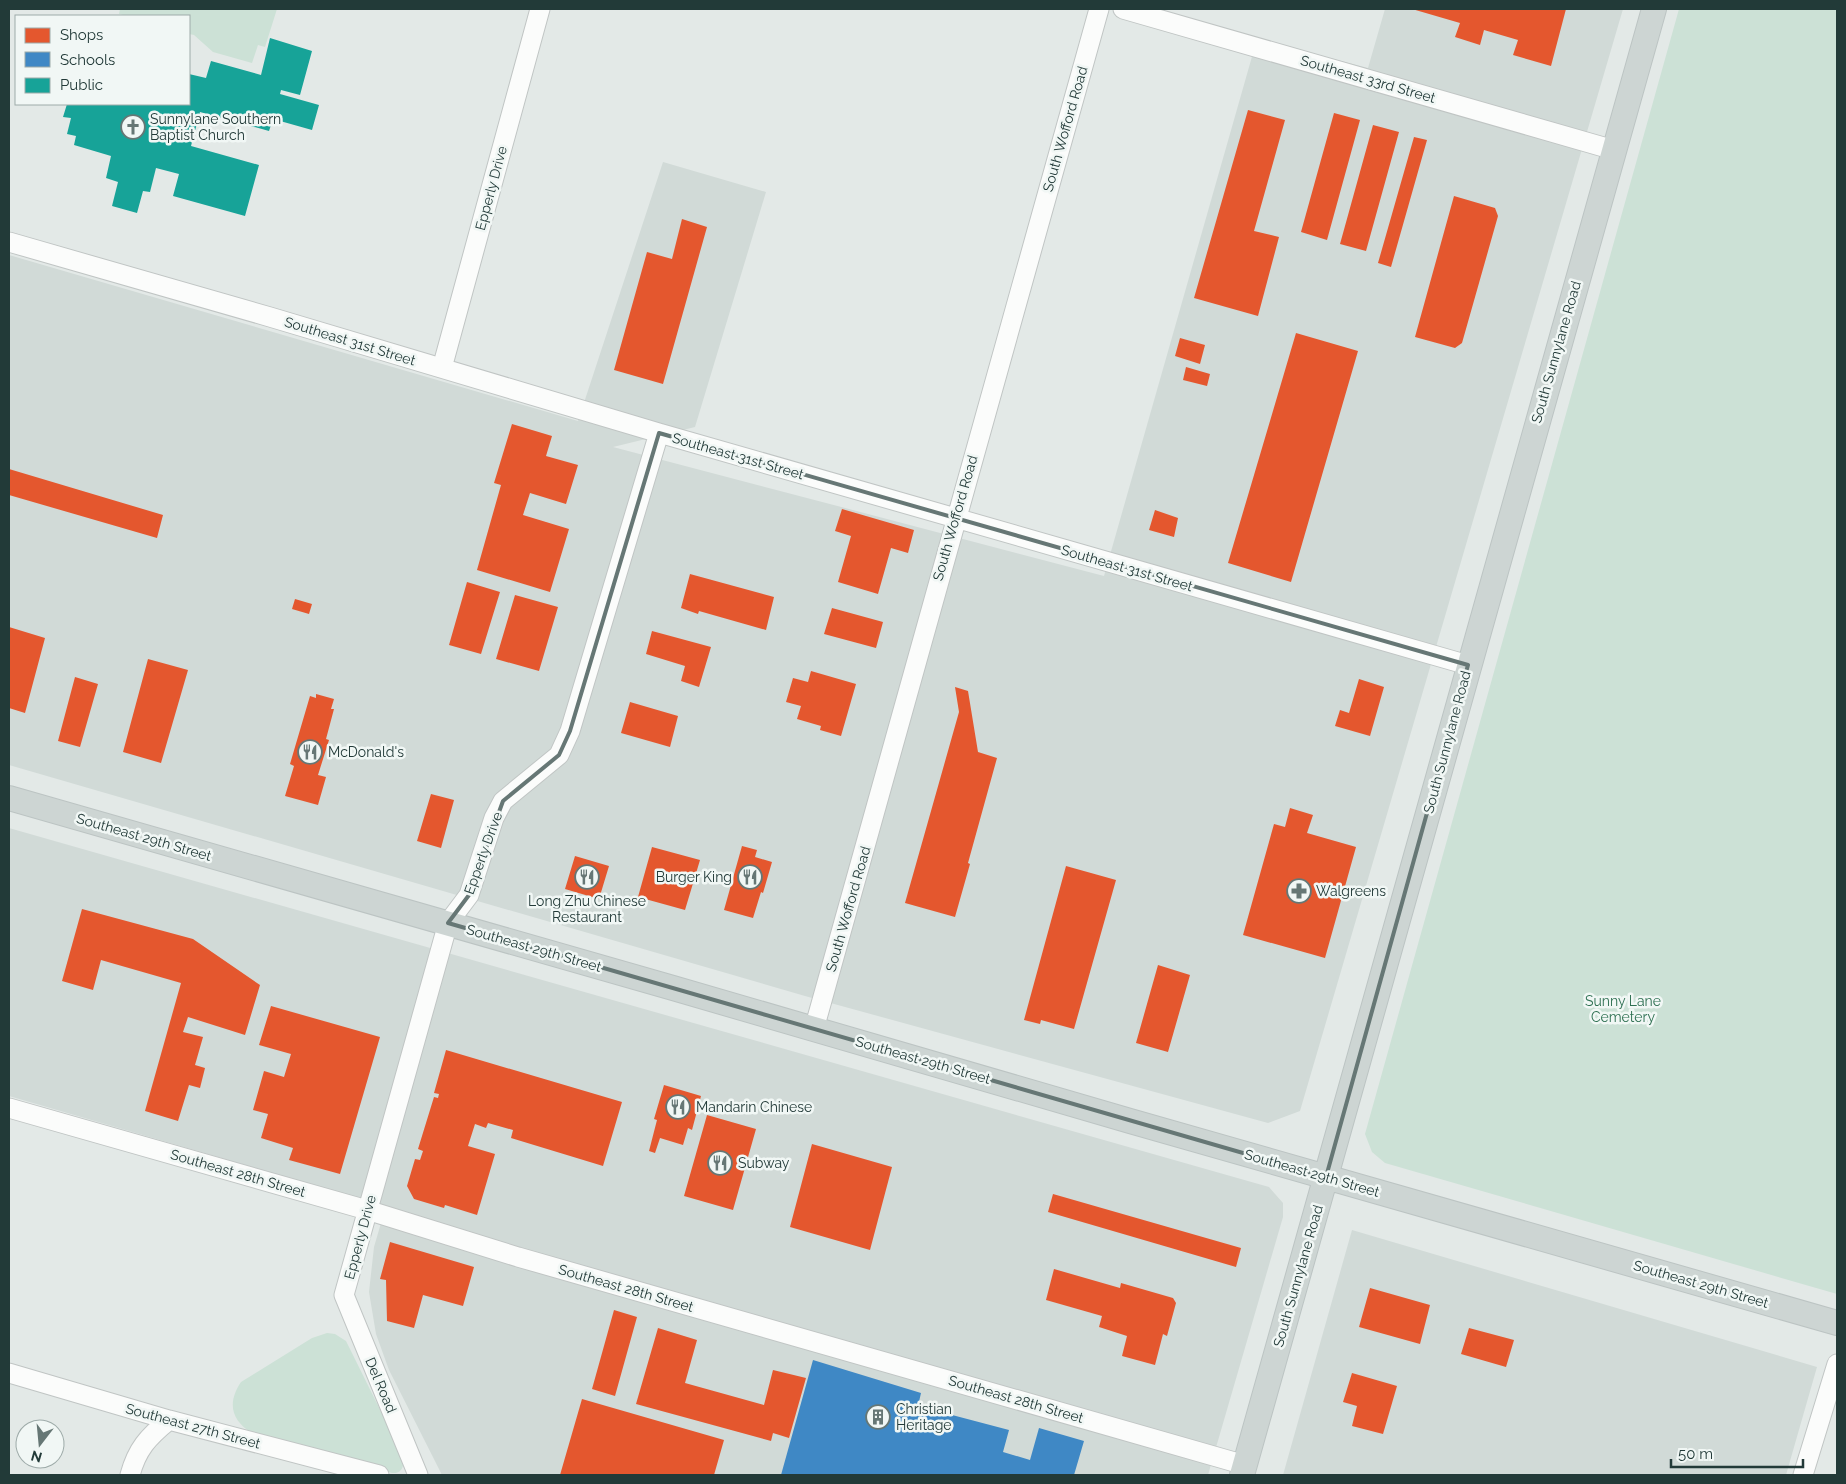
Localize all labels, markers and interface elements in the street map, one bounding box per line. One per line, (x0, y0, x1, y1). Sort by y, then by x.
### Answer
legend (15, 15, 190, 105)
text: Shops (60, 26, 103, 44)
text: Schools (60, 51, 115, 69)
street label: Southeast 33rd Street (1299, 52, 1438, 106)
street label: South Wofford Road (1039, 64, 1091, 194)
text: Public (60, 76, 103, 94)
place label: Sunnylane Southern Baptist Church (150, 111, 281, 143)
church icon: Sunnylane Southern Baptist Church (120, 114, 146, 140)
street label: Epperly Drive (472, 144, 510, 232)
street label: South Sunnylane Road (1528, 279, 1584, 425)
street label: Southeast 31st Street (283, 313, 418, 369)
street label: Southeast 31st Street (670, 430, 806, 483)
street label: South Wofford Road (929, 453, 981, 583)
street label: Southeast 31st Street (1059, 542, 1195, 595)
street label: South Sunnylane Road (1420, 669, 1474, 815)
restaurant icon: McDonald's (297, 739, 323, 765)
place label: McDonald's (328, 744, 404, 760)
street label: Southeast 29th Street (75, 810, 214, 864)
street label: Epperly Drive (461, 810, 505, 896)
street label: South Wofford Road (822, 844, 874, 974)
restaurant icon: Long Zhu Chinese Restaurant (574, 864, 600, 890)
restaurant icon: Burger King (737, 864, 763, 890)
place label: Burger King (656, 869, 732, 885)
pharmacy icon: Walgreens (1286, 878, 1312, 904)
place label: Walgreens (1316, 883, 1386, 899)
place label: Long Zhu Chinese Restaurant (528, 893, 646, 925)
street label: Southeast 29th Street (465, 921, 604, 975)
park label: Sunny Lane Cemetery (1585, 993, 1661, 1025)
street label: Southeast 29th Street (854, 1033, 993, 1087)
restaurant icon: Mandarin Chinese (665, 1094, 691, 1120)
place label: Mandarin Chinese (696, 1099, 812, 1115)
street label: Southeast 28th Street (169, 1146, 308, 1200)
street label: Southeast 29th Street (1243, 1146, 1382, 1200)
restaurant icon: Subway (707, 1150, 733, 1176)
place label: Subway (738, 1155, 790, 1171)
street label: Epperly Drive (341, 1193, 379, 1281)
street label: South Sunnylane Road (1270, 1203, 1326, 1349)
street label: Southeast 29th Street (1632, 1257, 1771, 1311)
street label: Southeast 28th Street (557, 1261, 696, 1315)
street label: Del Road (362, 1355, 400, 1415)
street label: Southeast 28th Street (947, 1372, 1086, 1426)
street label: Southeast 27th Street (124, 1400, 262, 1452)
place label: Christian Heritage (896, 1401, 952, 1433)
building icon: Christian Heritage (865, 1404, 891, 1430)
north arrow (15, 1419, 65, 1469)
scale bar (1671, 1436, 1804, 1468)
text: 50 m (1678, 1445, 1713, 1463)
text: N (29, 1447, 44, 1466)

